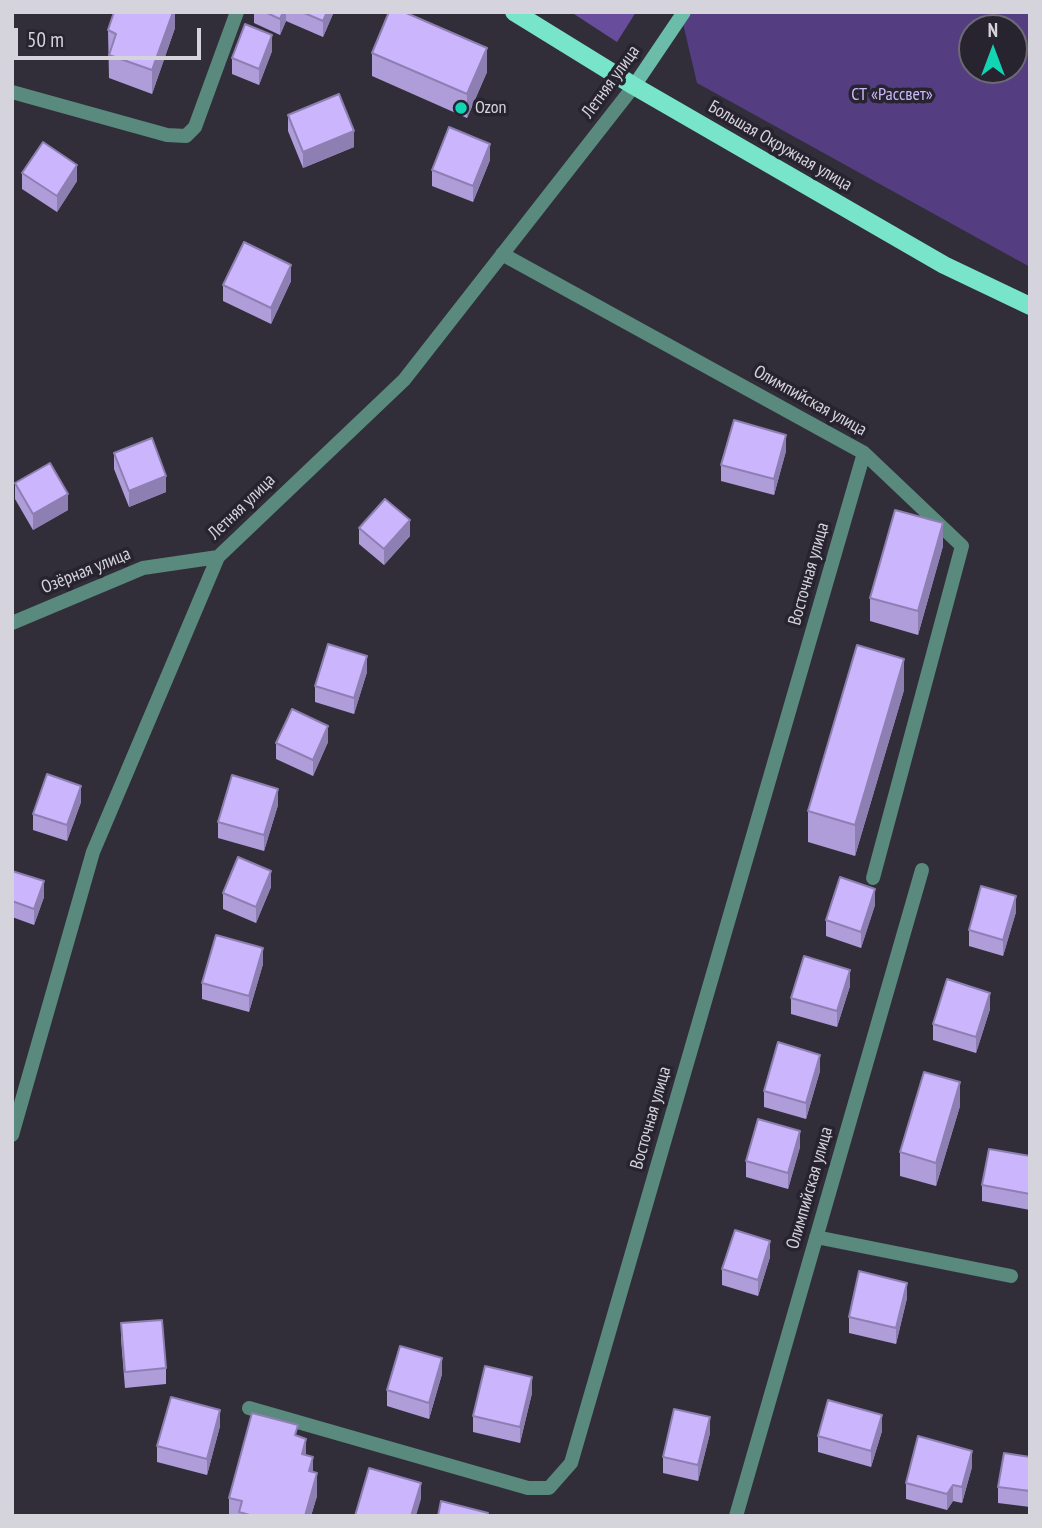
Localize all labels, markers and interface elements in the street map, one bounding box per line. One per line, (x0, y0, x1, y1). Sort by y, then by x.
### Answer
scale bar (18, 14, 205, 58)
north arrow (958, 14, 1028, 84)
text: N (988, 18, 998, 42)
text: 50 m (27, 26, 64, 53)
street label: Летняя улица (577, 41, 645, 123)
park label: СТ «Рассвет» (851, 84, 933, 106)
street label: Большая Окружная улица (704, 96, 856, 196)
place label: Ozon (475, 97, 507, 119)
marker: Ozon (453, 100, 469, 116)
street label: Олимпийская улица (750, 361, 870, 441)
street label: Летняя улица (204, 470, 280, 544)
street label: Восточная улица (784, 520, 834, 628)
street label: Озёрная улица (38, 543, 134, 599)
street label: Восточная улица (626, 1064, 676, 1172)
street label: Олимпийская улица (782, 1125, 838, 1251)

